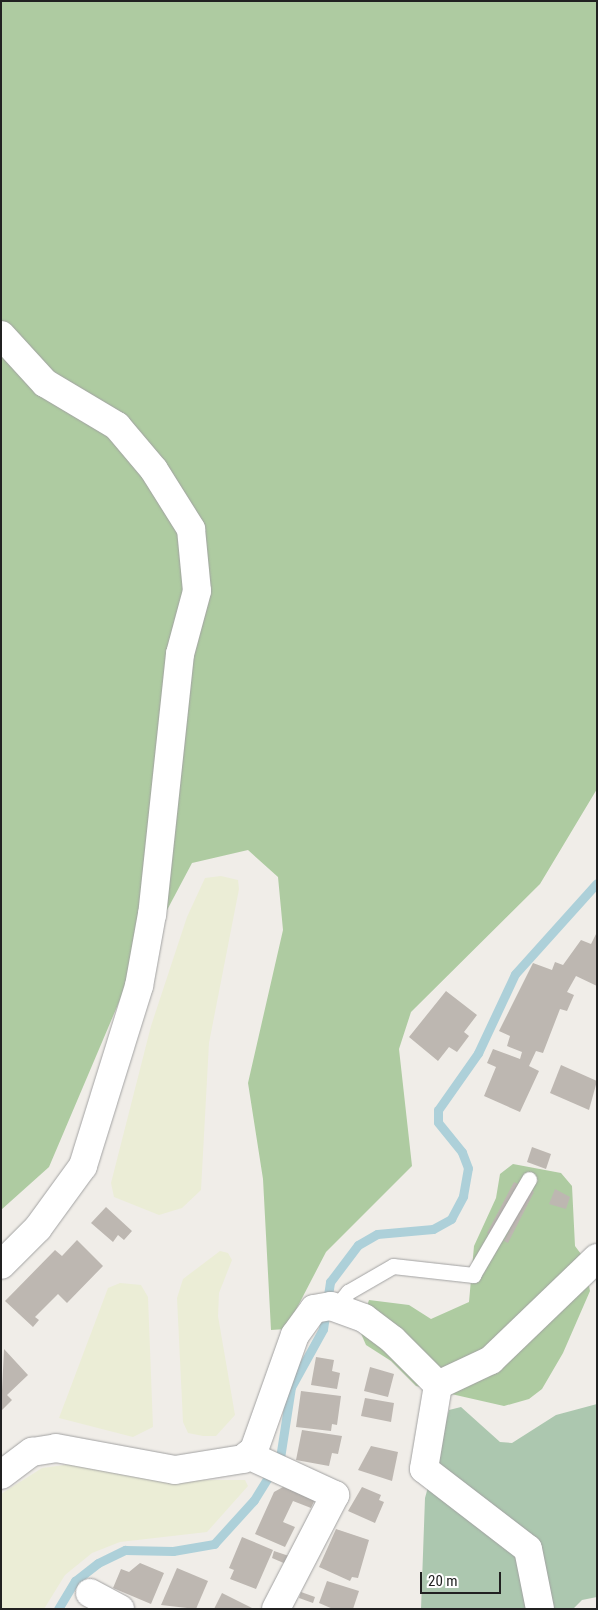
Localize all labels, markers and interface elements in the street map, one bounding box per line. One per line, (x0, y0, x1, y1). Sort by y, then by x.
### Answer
scale bar (423, 1562, 504, 1594)
text: 20 m (428, 1572, 458, 1590)

